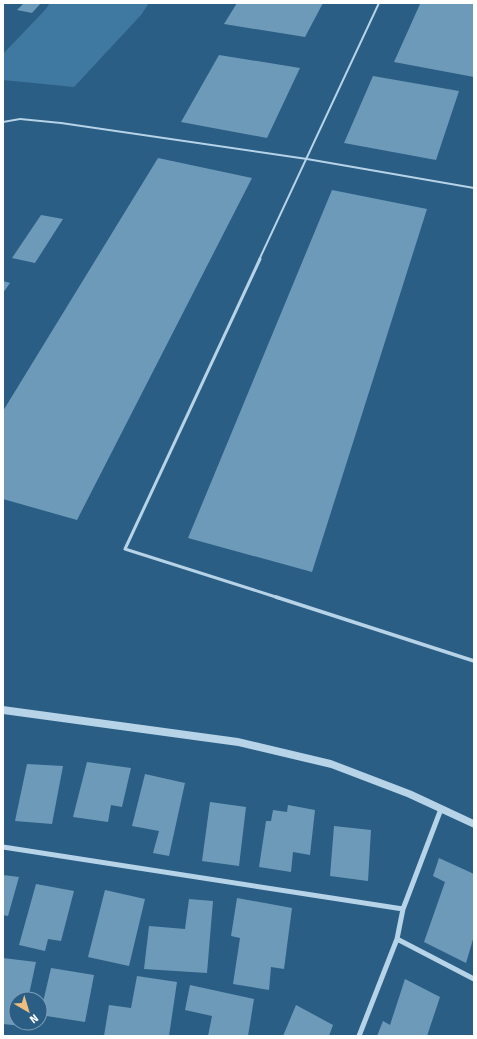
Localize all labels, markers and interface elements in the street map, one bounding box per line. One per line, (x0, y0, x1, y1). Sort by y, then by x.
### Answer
north arrow (8, 991, 48, 1031)
text: N (27, 1011, 41, 1026)

